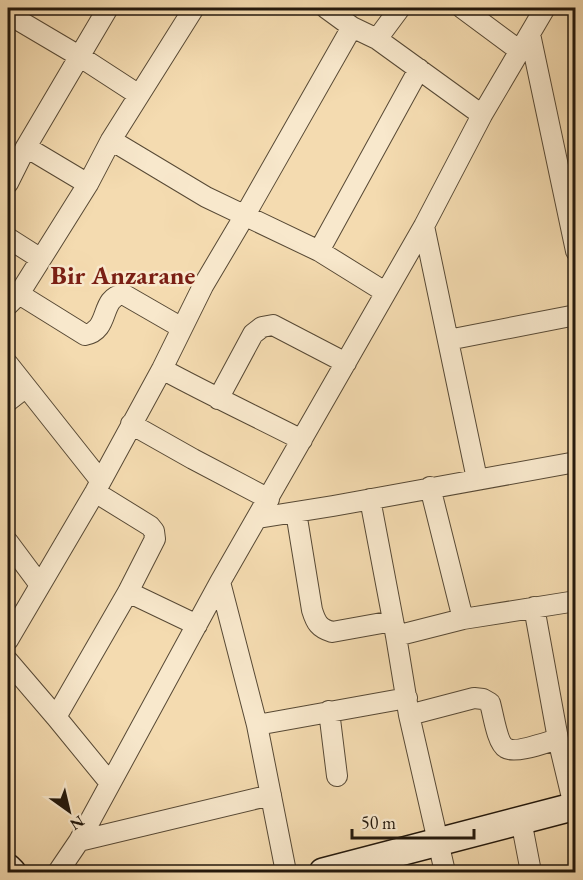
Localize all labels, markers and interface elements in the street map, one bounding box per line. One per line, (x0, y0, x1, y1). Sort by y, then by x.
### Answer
district label: Bir Anzarane (51, 258, 196, 292)
north arrow (39, 781, 99, 841)
scale bar (352, 802, 474, 840)
text: N (66, 811, 88, 835)
text: 50 m (361, 811, 396, 834)

